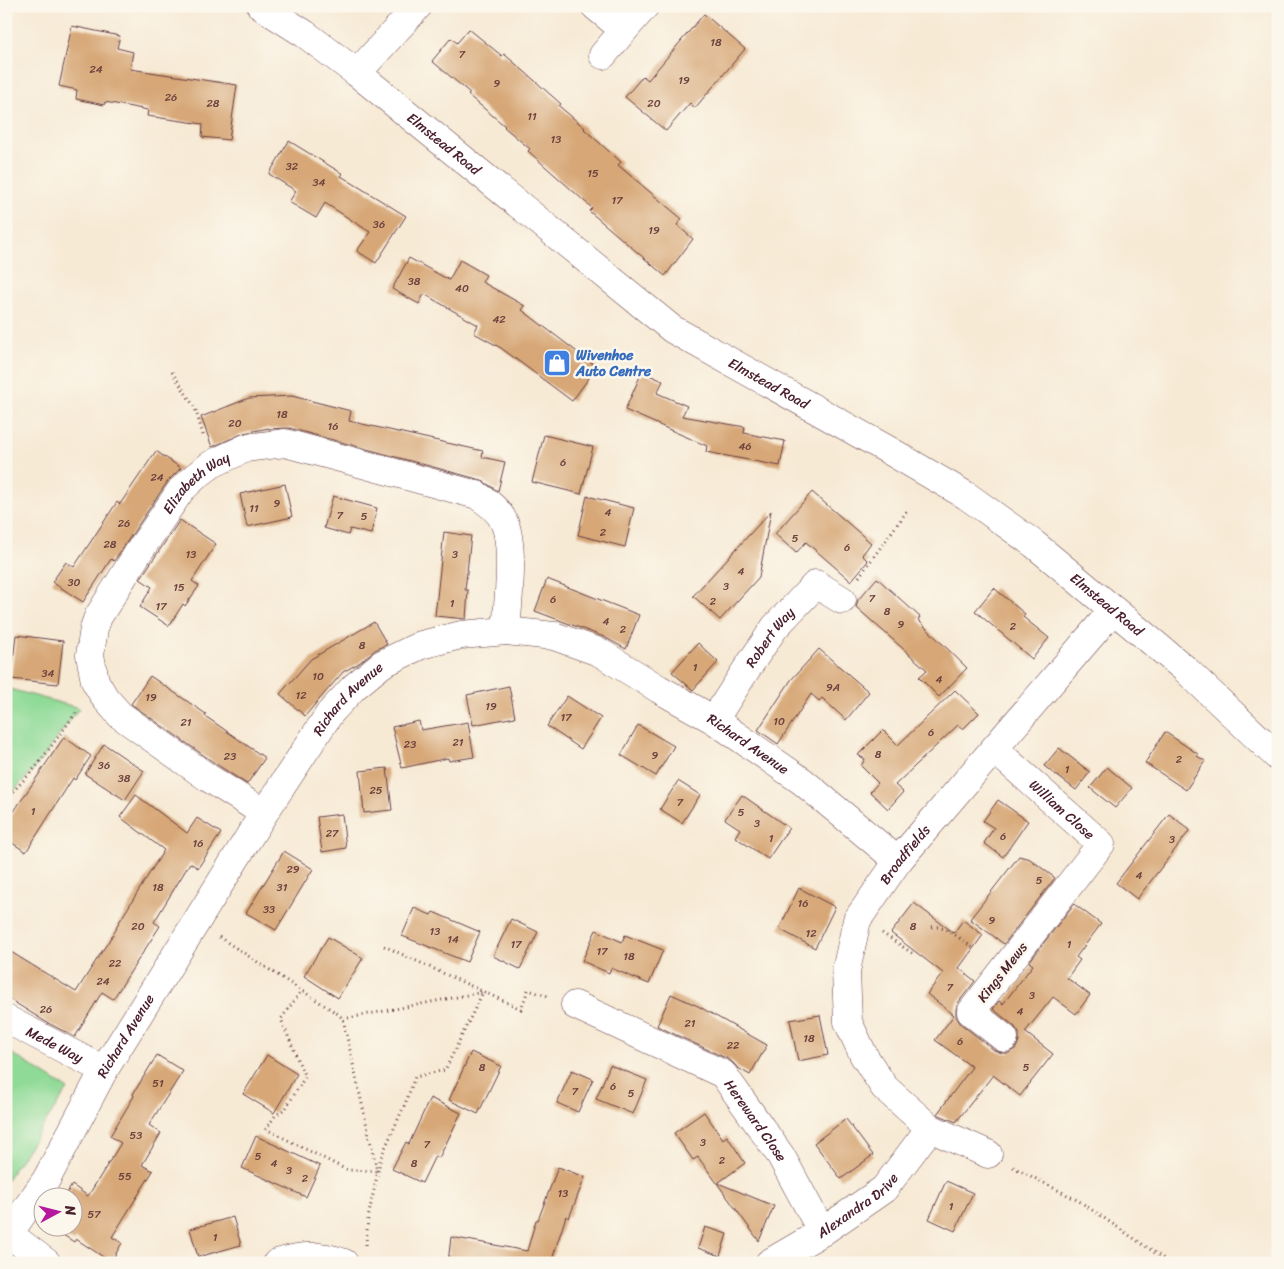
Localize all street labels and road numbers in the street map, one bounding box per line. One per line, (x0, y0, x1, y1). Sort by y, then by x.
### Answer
street label: Elmstead Road (401, 106, 487, 183)
street label: Elmstead Road (723, 351, 815, 417)
street label: Elizabeth Way (156, 445, 235, 519)
street label: Elmstead Road (1064, 566, 1150, 644)
street label: Robert Way (739, 601, 802, 673)
street label: Richard Avenue (306, 656, 389, 741)
street label: Richard Avenue (702, 707, 794, 782)
street label: William Close (1023, 773, 1100, 846)
street label: Broadfields (873, 819, 937, 890)
street label: Kings Mews (970, 936, 1035, 1008)
street label: Richard Avenue (90, 989, 161, 1083)
street label: Mede Way (21, 1019, 89, 1071)
street label: Hereward Close (717, 1074, 794, 1166)
street label: Alexandra Drive (811, 1167, 905, 1246)

